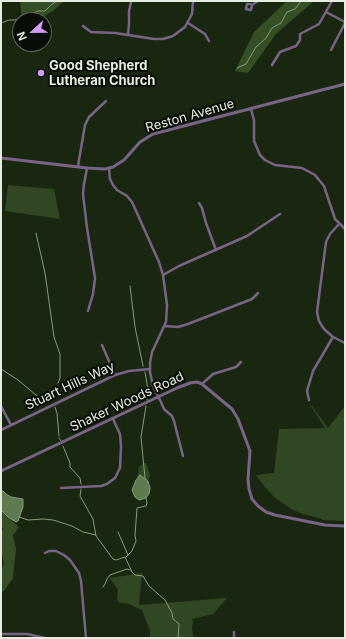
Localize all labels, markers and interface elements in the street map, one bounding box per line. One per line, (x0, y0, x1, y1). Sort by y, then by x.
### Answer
north arrow (12, 12, 52, 52)
text: N (14, 30, 30, 43)
place label: Good Shepherd Lutheran Church (49, 58, 155, 89)
marker: Good Shepherd Lutheran Church (36, 68, 46, 78)
street label: Reston Avenue (144, 96, 236, 136)
street label: Stuart Hills Way (23, 358, 117, 414)
street label: Shaker Woods Road (68, 369, 186, 435)

